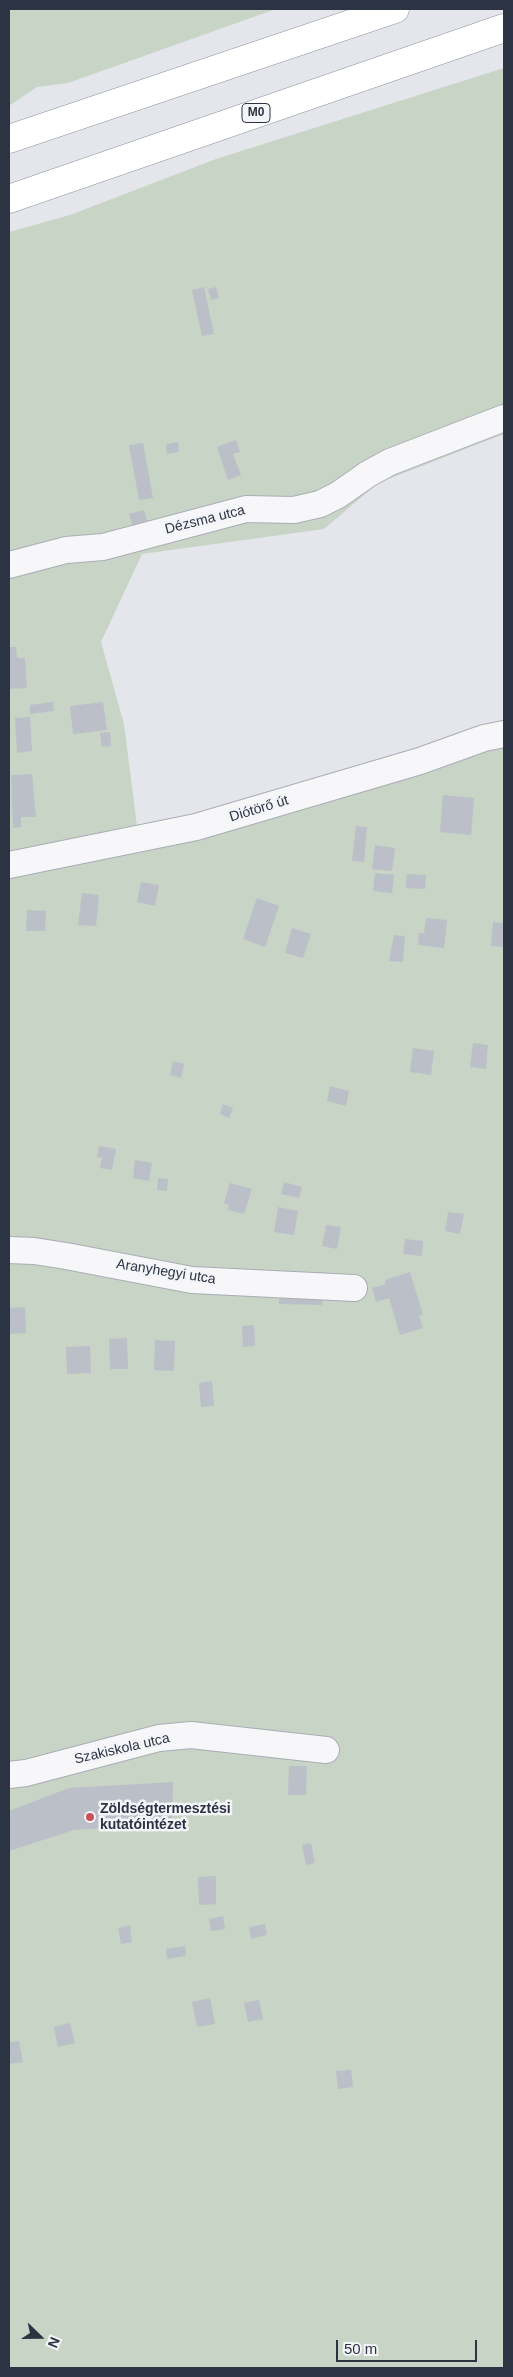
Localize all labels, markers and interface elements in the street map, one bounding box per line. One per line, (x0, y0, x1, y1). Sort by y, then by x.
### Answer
road number: M0 (242, 104, 270, 122)
street label: Dézsma utca (163, 502, 247, 538)
street label: Diótörő út (228, 792, 290, 826)
street label: Aranyhegyi utca (115, 1256, 217, 1288)
street label: Szakiskola utca (73, 1730, 171, 1768)
place label: Zöldségtermesztési kutatóintézet (100, 1801, 231, 1834)
marker: Zöldségtermesztési kutatóintézet (84, 1811, 96, 1823)
north arrow (15, 2312, 65, 2362)
scale bar (338, 2330, 479, 2362)
text: N (45, 2335, 63, 2350)
text: 50 m (344, 2340, 377, 2357)

